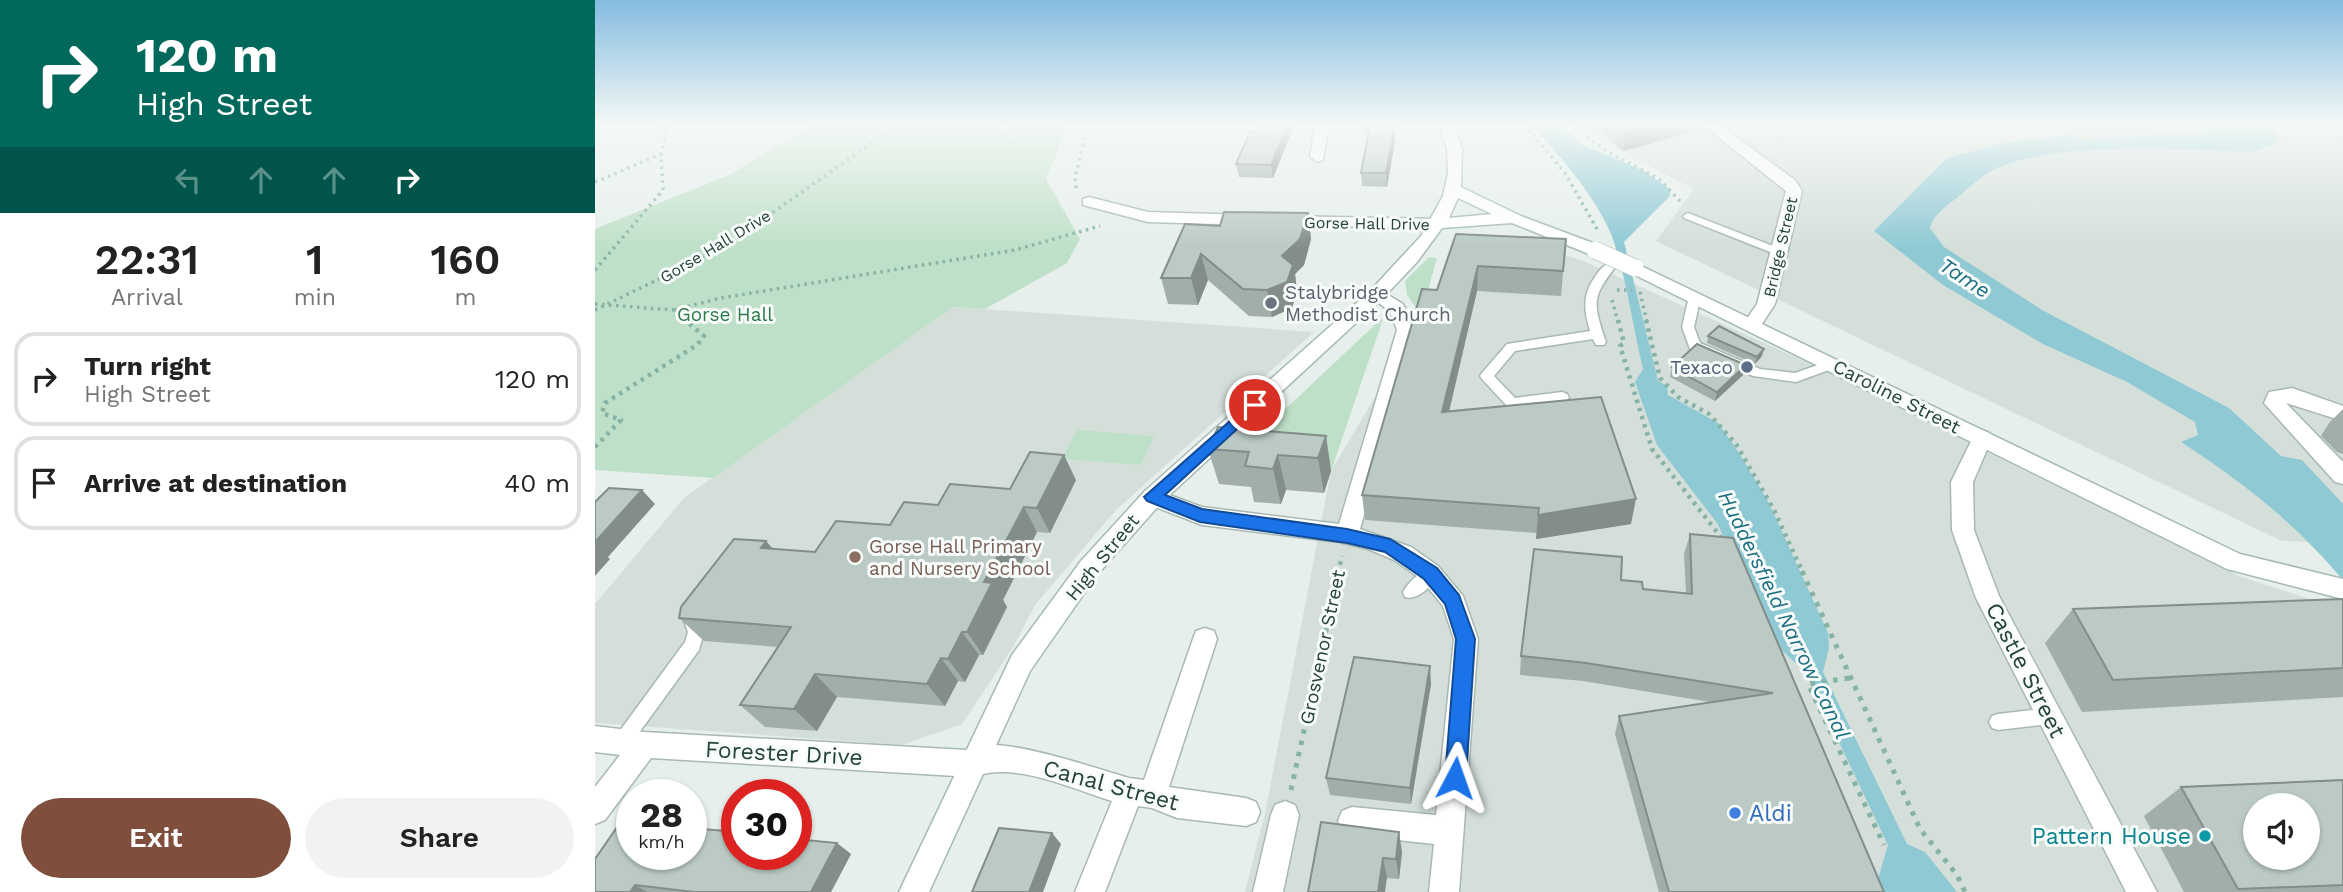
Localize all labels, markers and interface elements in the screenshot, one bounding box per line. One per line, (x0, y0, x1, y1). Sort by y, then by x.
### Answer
text: 120 m (136, 26, 278, 84)
icon: right (21, 28, 112, 119)
text: High Street (136, 85, 312, 123)
icon: left (169, 161, 207, 199)
icon: ahead (242, 161, 280, 199)
icon: ahead (315, 161, 353, 199)
icon: right (388, 161, 426, 199)
street label: Bridge Street (1760, 195, 1801, 299)
street label: Gorse Hall Drive (656, 206, 774, 287)
street label: Gorse Hall Drive (1304, 213, 1430, 234)
text: 22:31 (95, 235, 199, 284)
text: 1 (306, 235, 324, 284)
text: 160 (430, 235, 500, 284)
water label: Tame (1935, 252, 1995, 303)
place label: Stalybridge Methodist Church (1285, 281, 1451, 326)
text: Arrival (111, 284, 183, 311)
text: min (294, 284, 336, 311)
text: m (454, 284, 476, 311)
marker: Stalybridge Methodist Church (1263, 295, 1279, 311)
park label: Gorse Hall (677, 303, 773, 326)
text: Turn right (84, 351, 211, 381)
street label: Caroline Street (1829, 354, 1964, 438)
place label: Texaco (1670, 356, 1733, 379)
marker: Texaco (1739, 359, 1755, 375)
icon: right (25, 360, 63, 398)
text: 120 m (495, 364, 570, 394)
pin (1225, 375, 1285, 435)
text: High Street (84, 381, 211, 408)
icon: arrive (1236, 386, 1274, 424)
icon: arrive (25, 464, 63, 502)
text: Arrive at destination (84, 468, 347, 498)
text: 40 m (504, 468, 570, 498)
water label: Huddersfield Narrow Canal (1713, 487, 1856, 743)
street label: High Street (1061, 509, 1144, 605)
place label: Gorse Hall Primary and Nursery School (869, 535, 1051, 580)
marker: Gorse Hall Primary and Nursery School (847, 549, 863, 565)
street label: Grosvenor Street (1295, 568, 1350, 726)
street label: Castle Street (1980, 598, 2071, 743)
street label: Forester Drive (704, 736, 863, 771)
position arrow (1418, 741, 1492, 815)
street label: Canal Street (1040, 754, 1182, 817)
speed limit sign: 30 (721, 779, 812, 870)
map controls (2243, 793, 2320, 870)
button: sound (2243, 793, 2320, 870)
text: 28 (640, 794, 683, 836)
button: Exit (21, 798, 291, 878)
button: Share (305, 798, 574, 878)
place label: Aldi (1749, 800, 1792, 827)
marker: Aldi (1727, 805, 1743, 821)
place label: Pattern House (2032, 823, 2191, 850)
marker: Pattern House (2197, 828, 2213, 844)
text: km/h (638, 831, 685, 852)

